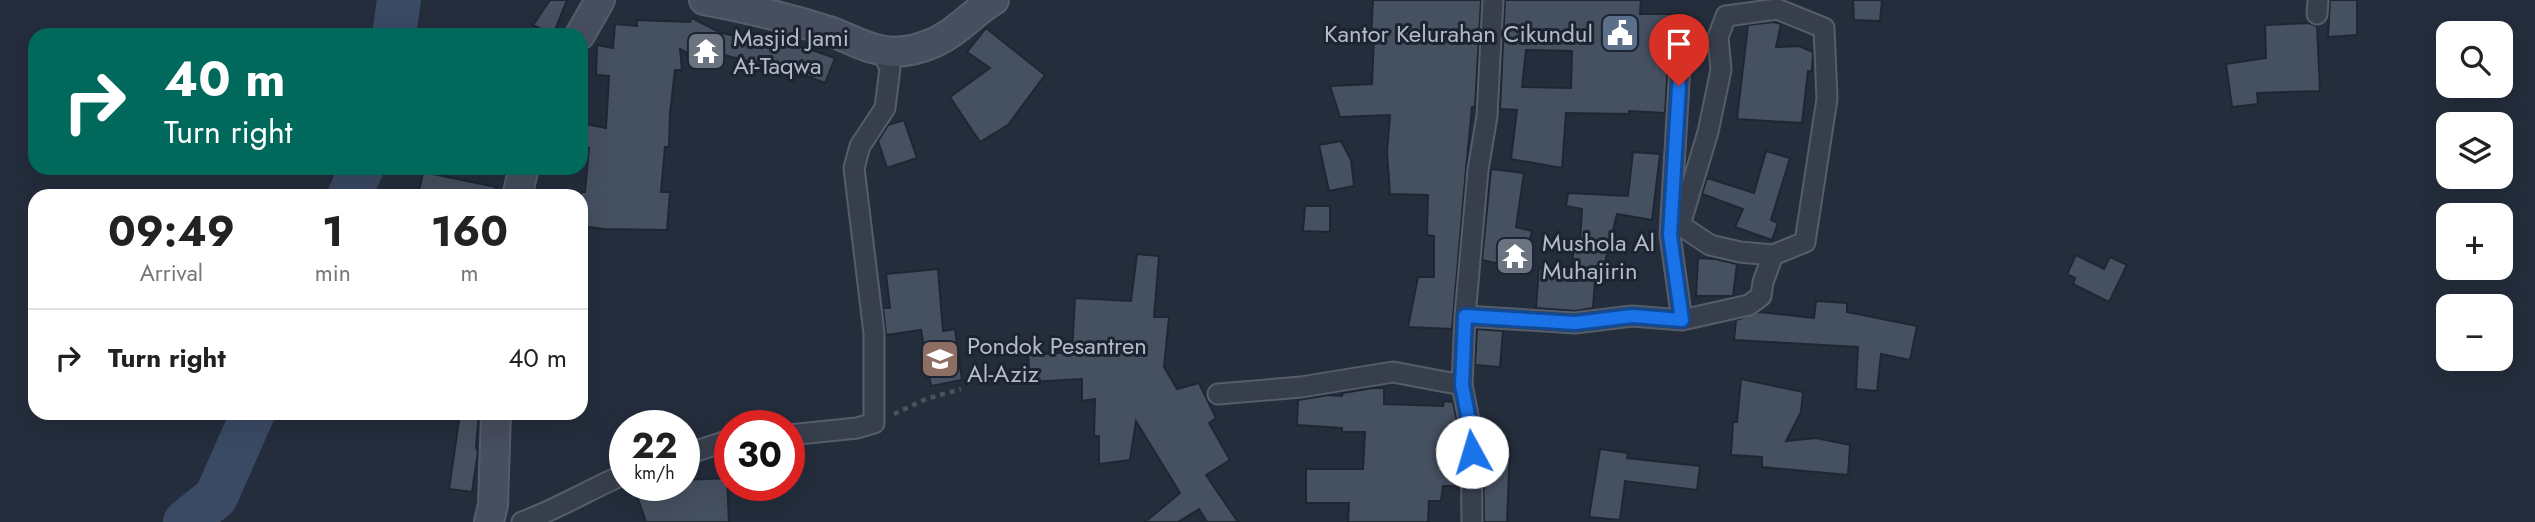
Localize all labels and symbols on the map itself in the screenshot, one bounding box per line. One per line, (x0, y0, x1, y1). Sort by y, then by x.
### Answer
public building icon: Kantor Kelurahan Cikundul (1599, 12, 1641, 54)
pin (1649, 14, 1709, 86)
place label: Kantor Kelurahan Cikundul (1324, 16, 1593, 51)
place label: Masjid Jami At-Taqwa (733, 20, 849, 83)
temple icon: Masjid Jami At-Taqwa (685, 30, 727, 72)
place label: Mushola Al Muhajirin (1542, 225, 1655, 288)
temple icon: Mushola Al Muhajirin (1494, 235, 1536, 277)
place label: Pondok Pesantren Al-Aziz (967, 328, 1147, 391)
school or university icon: Pondok Pesantren Al-Aziz (919, 338, 961, 380)
speed limit sign: 30 (714, 410, 805, 501)
position arrow (1435, 415, 1509, 489)

